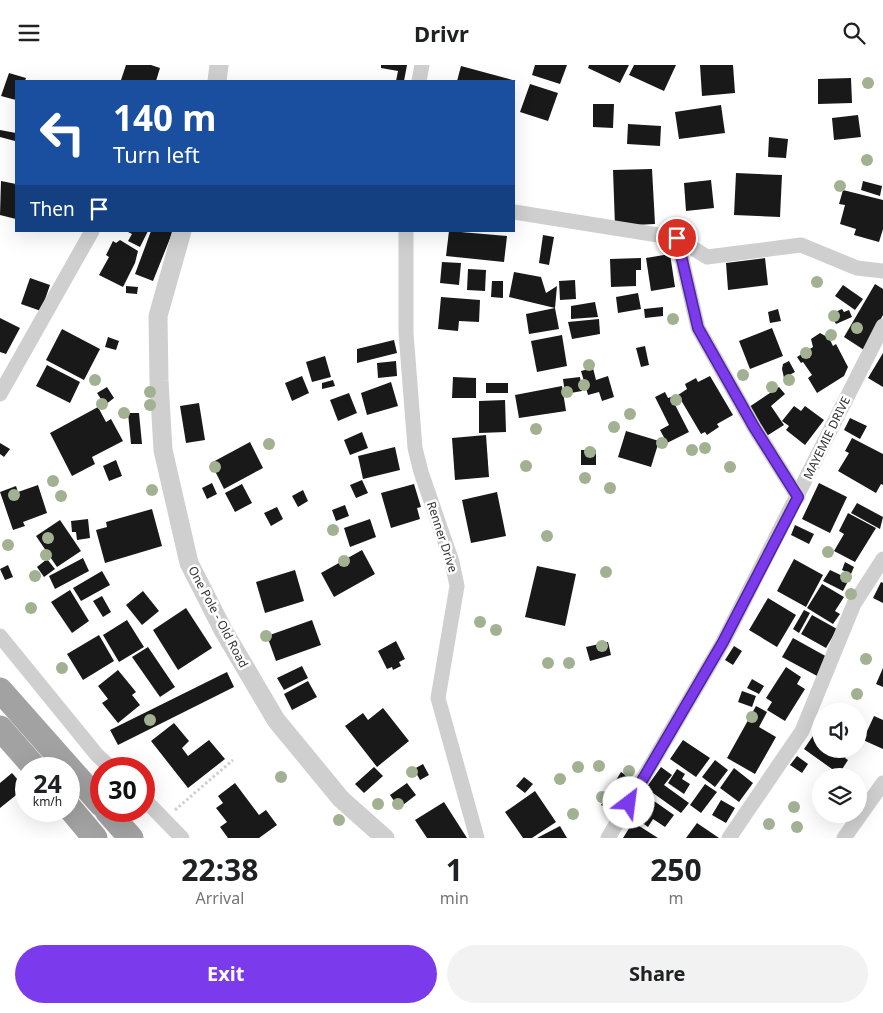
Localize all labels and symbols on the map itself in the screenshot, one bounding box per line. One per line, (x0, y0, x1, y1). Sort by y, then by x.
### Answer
pin (656, 217, 698, 259)
street label: MAYEMIE DRIVE (799, 394, 854, 482)
street label: Renner Drive (423, 499, 462, 575)
street label: One Pole - Old Road (184, 563, 252, 671)
speed limit sign: 30 (90, 757, 155, 822)
position arrow (602, 776, 654, 828)

